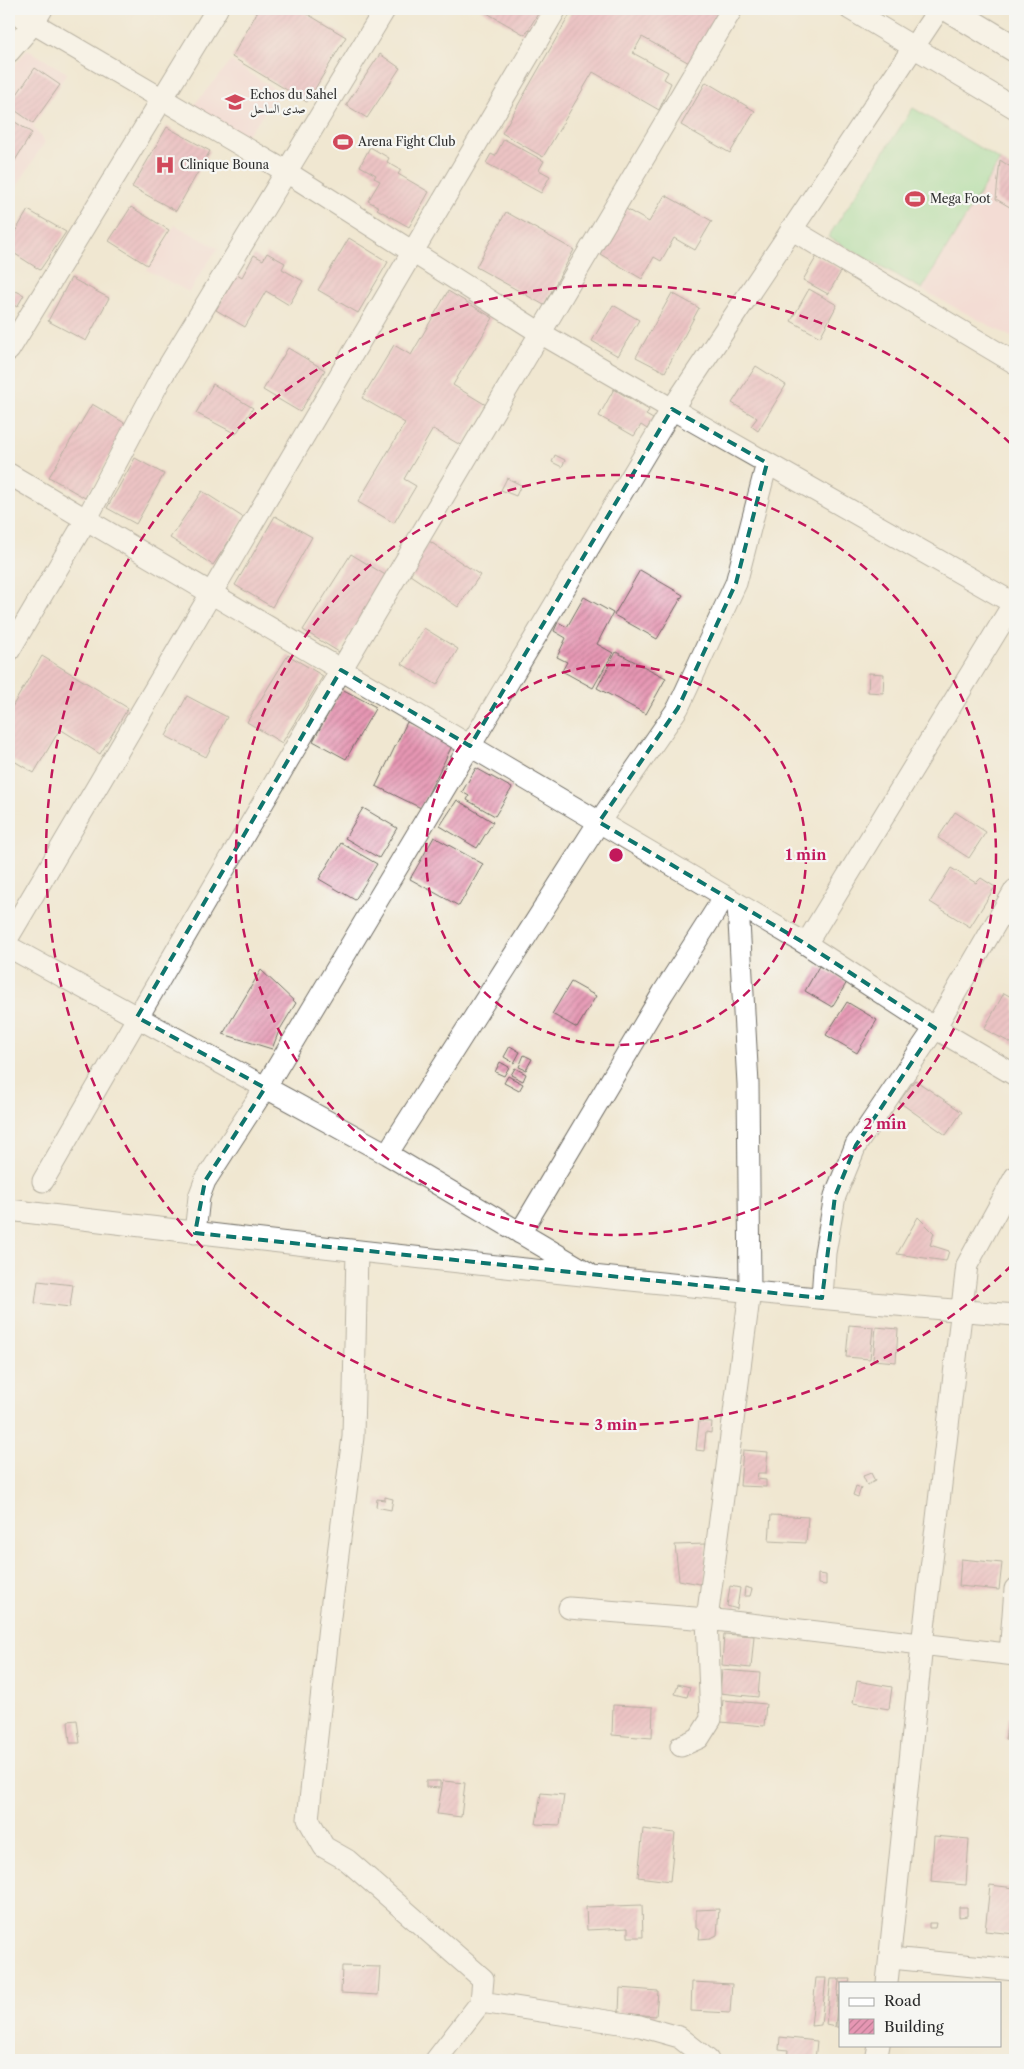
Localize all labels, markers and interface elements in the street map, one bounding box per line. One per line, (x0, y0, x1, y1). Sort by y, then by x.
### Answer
place label: Echos du Sahel صدى الساحل (250, 87, 337, 118)
school or university icon: Echos du Sahel صدى الساحل (224, 91, 246, 113)
sports icon: Arena Fight Club (332, 131, 354, 153)
place label: Arena Fight Club (357, 134, 456, 149)
hospital icon: Clinique Bouna (154, 154, 176, 176)
place label: Clinique Bouna (180, 157, 270, 172)
sports icon: Mega Foot (904, 188, 926, 210)
place label: Mega Foot (930, 191, 991, 206)
text: 1 min (785, 845, 827, 864)
centre of rings (607, 846, 625, 864)
text: 2 min (863, 1114, 907, 1133)
text: 3 min (595, 1415, 638, 1434)
legend (839, 1982, 1002, 2046)
text: Road (884, 1991, 921, 2010)
text: Building (884, 2017, 944, 2036)

